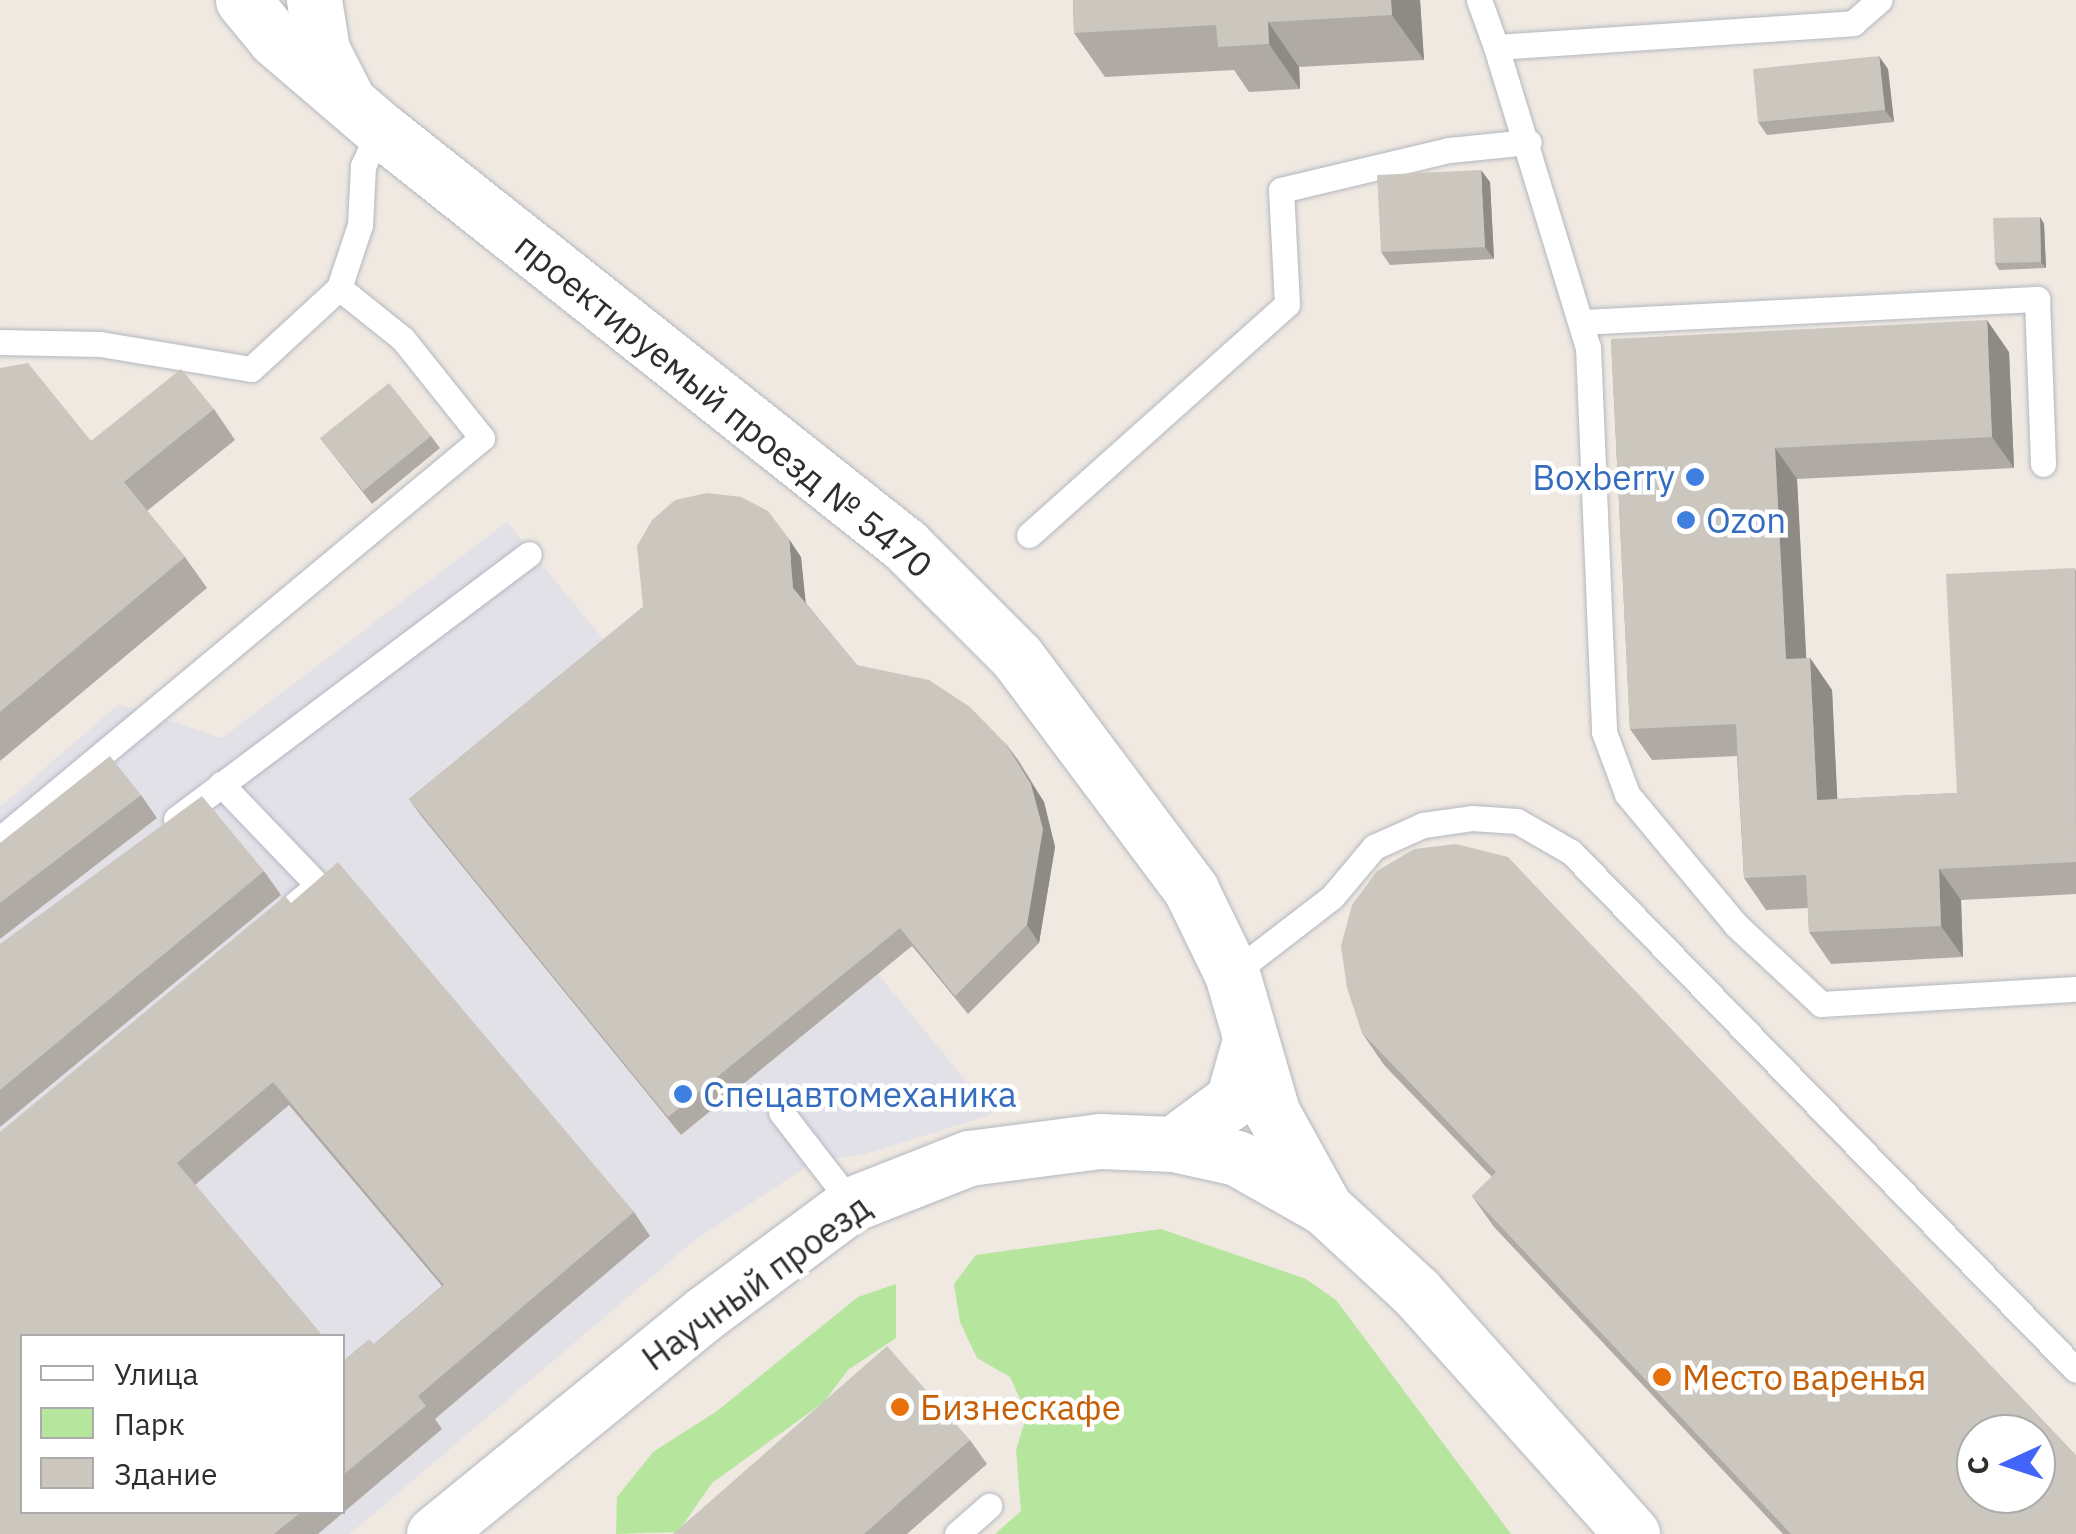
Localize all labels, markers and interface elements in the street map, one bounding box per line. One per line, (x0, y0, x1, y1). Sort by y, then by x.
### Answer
street label: проектируемый проезд № 5470 (507, 224, 941, 586)
place label: Boxberry (1532, 456, 1675, 498)
marker: Boxberry (1684, 466, 1706, 488)
place label: Ozon (1706, 499, 1786, 541)
marker: Ozon (1675, 509, 1697, 531)
place label: Спецавтомеханика (703, 1073, 1017, 1115)
marker: Спецавтомеханика (672, 1083, 694, 1105)
street label: Научный проезд (634, 1185, 878, 1379)
legend (20, 1334, 345, 1514)
text: Улица (114, 1354, 199, 1393)
place label: Место варенья (1682, 1356, 1926, 1398)
marker: Место варенья (1651, 1366, 1673, 1388)
place label: Бизнескафе (920, 1386, 1121, 1428)
marker: Бизнескафе (889, 1396, 911, 1418)
text: Парк (114, 1404, 185, 1443)
north arrow (1956, 1414, 2056, 1514)
text: Здание (114, 1454, 217, 1493)
text: С (1959, 1455, 1996, 1476)

